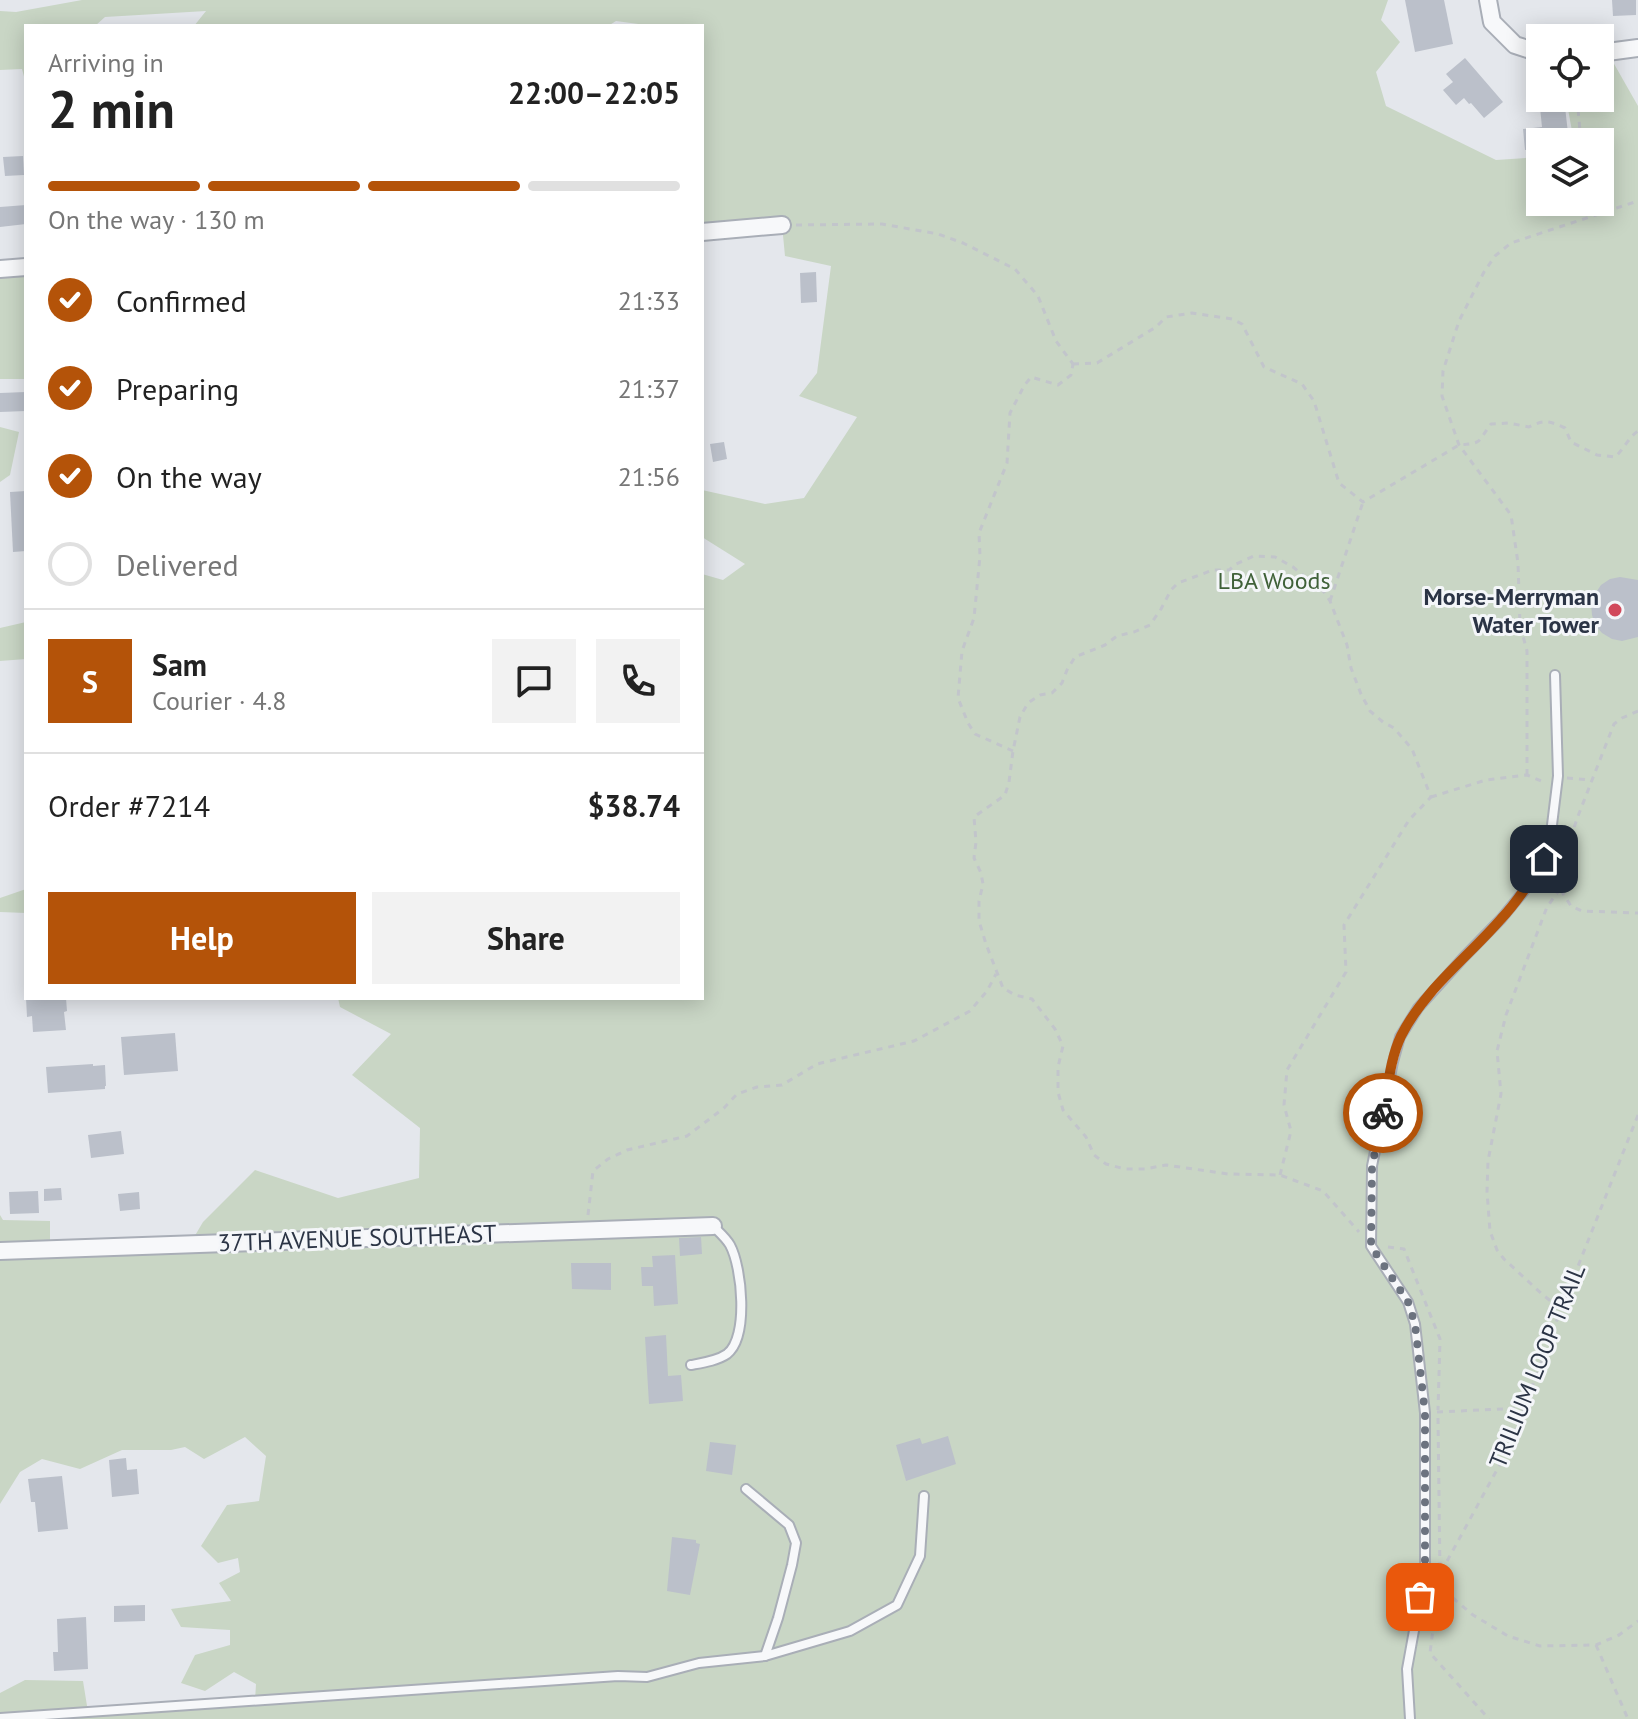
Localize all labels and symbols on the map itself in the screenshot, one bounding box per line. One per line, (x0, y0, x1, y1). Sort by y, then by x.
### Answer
park label: LBA Woods (1217, 565, 1331, 596)
place label: Morse-Merryman Water Tower (1424, 581, 1600, 640)
marker: Morse-Merryman Water Tower (1606, 601, 1624, 619)
pin (1510, 825, 1578, 893)
courier (1343, 1073, 1423, 1153)
street label: 37TH AVENUE SOUTHEAST (217, 1218, 497, 1258)
street label: TRILIUM LOOP TRAIL (1482, 1259, 1592, 1473)
pin (1386, 1563, 1454, 1631)

